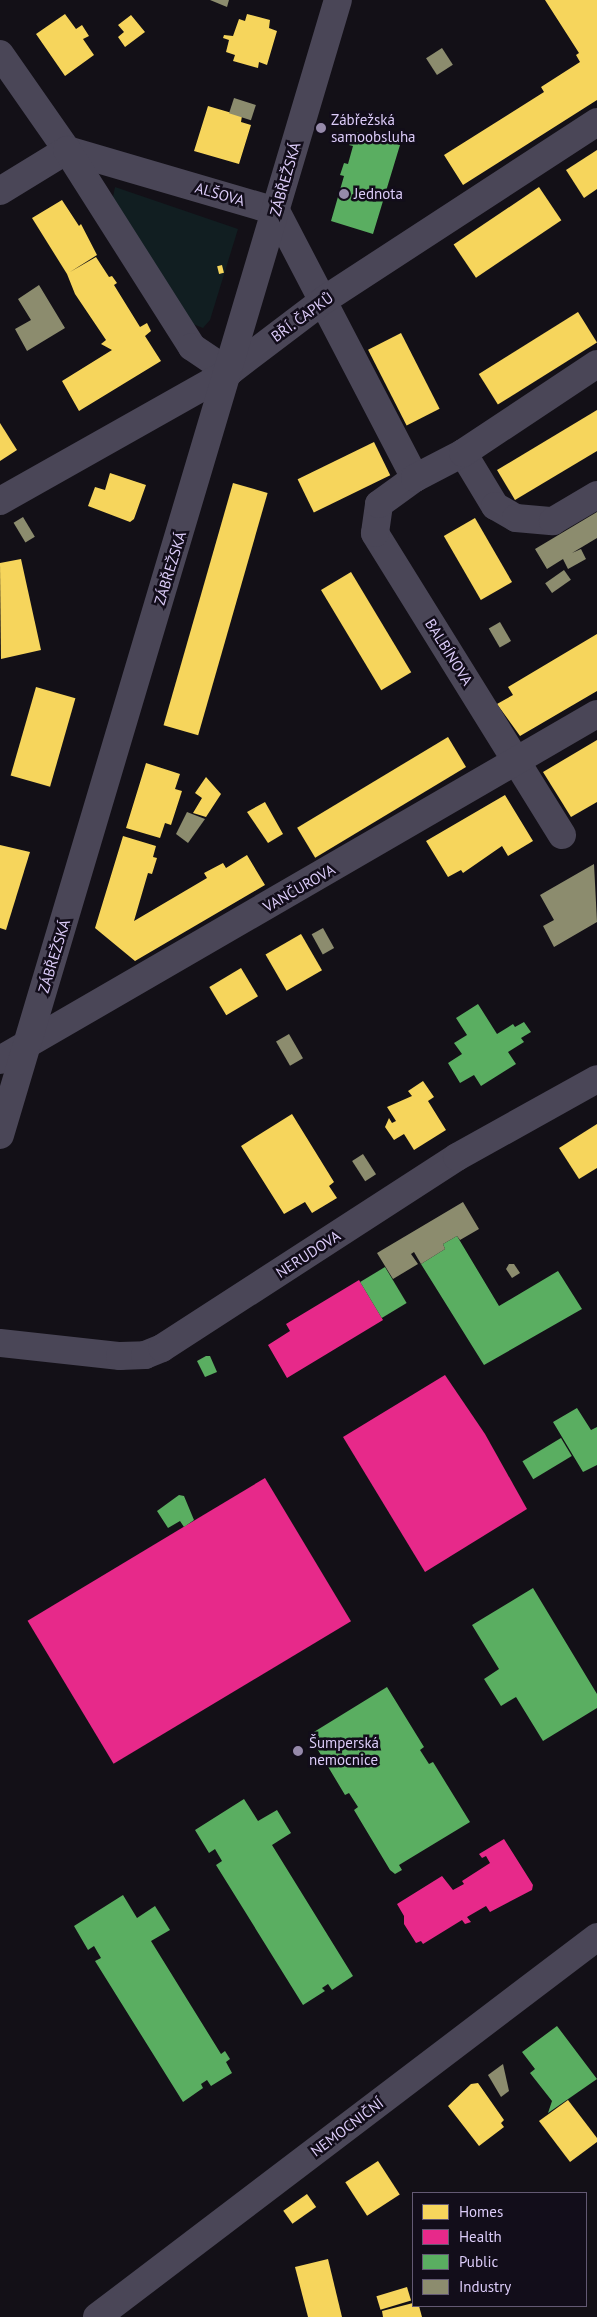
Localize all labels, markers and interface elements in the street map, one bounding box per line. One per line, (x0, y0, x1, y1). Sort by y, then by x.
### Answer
place label: Zábřežská samoobsluha (331, 110, 416, 145)
marker: Zábřežská samoobsluha (315, 122, 327, 134)
street label: ZÁBŘEŽSKÁ (266, 140, 304, 218)
street label: ALŠOVA (193, 178, 247, 210)
place label: Jednota (354, 185, 403, 203)
marker: Jednota (338, 188, 350, 200)
street label: BŘÍ. ČAPKŮ (267, 288, 337, 346)
street label: ZÁBŘEŽSKÁ (150, 529, 190, 607)
street label: BALBÍNOVA (421, 615, 477, 689)
street label: VANČUROVA (260, 860, 338, 916)
street label: ZÁBŘEŽSKÁ (34, 917, 74, 995)
street label: NERUDOVA (272, 1227, 344, 1281)
place label: Šumperská nemocnice (309, 1733, 379, 1768)
marker: Šumperská nemocnice (291, 1744, 305, 1758)
street label: NEMOCNIČNÍ (307, 2094, 387, 2160)
legend (412, 2192, 587, 2307)
text: Homes (459, 2202, 503, 2221)
text: Health (459, 2227, 502, 2246)
text: Public (459, 2252, 498, 2271)
text: Industry (459, 2277, 511, 2296)

